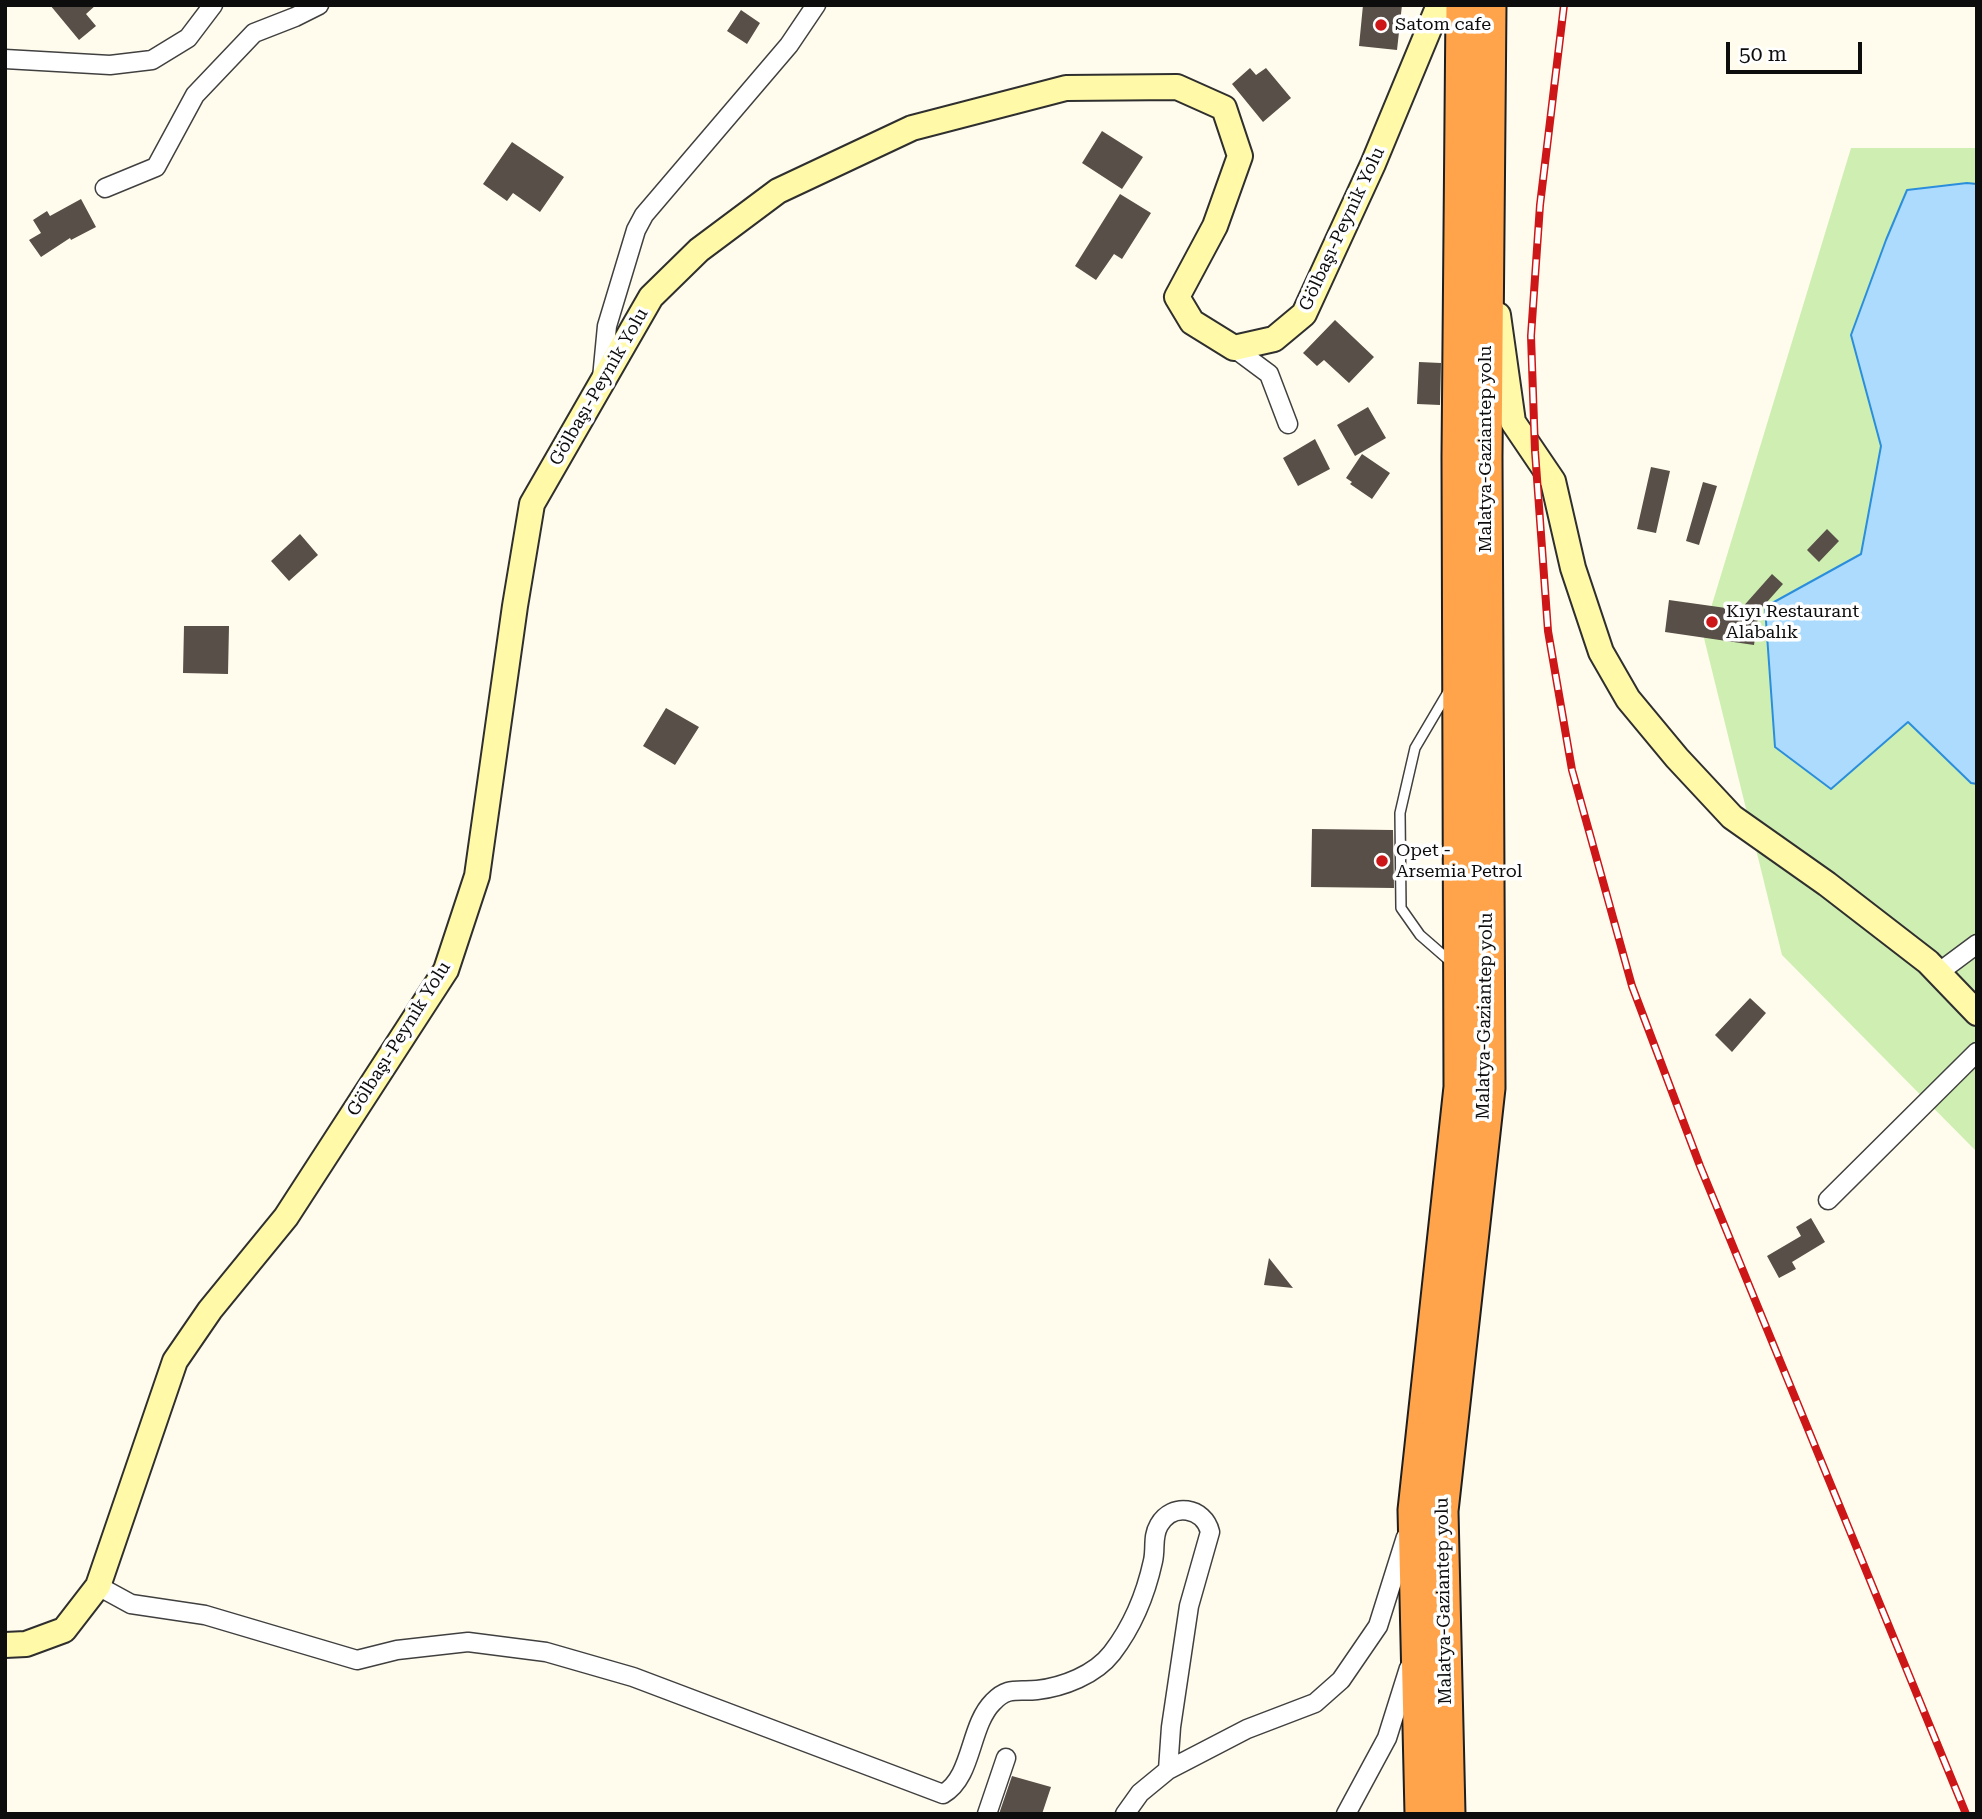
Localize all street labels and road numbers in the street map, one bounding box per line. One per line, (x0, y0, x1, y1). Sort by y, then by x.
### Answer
street label: Gölbaşı-Peynik Yolu (1295, 144, 1389, 314)
street label: Gölbaşı-Peynik Yolu (545, 305, 653, 469)
street label: Malatya-Gaziantep yolu (1475, 345, 1497, 553)
street label: Malatya-Gaziantep yolu (1472, 912, 1498, 1120)
street label: Gölbaşı-Peynik Yolu (343, 958, 455, 1120)
street label: Malatya-Gaziantep yolu (1431, 1497, 1457, 1705)

